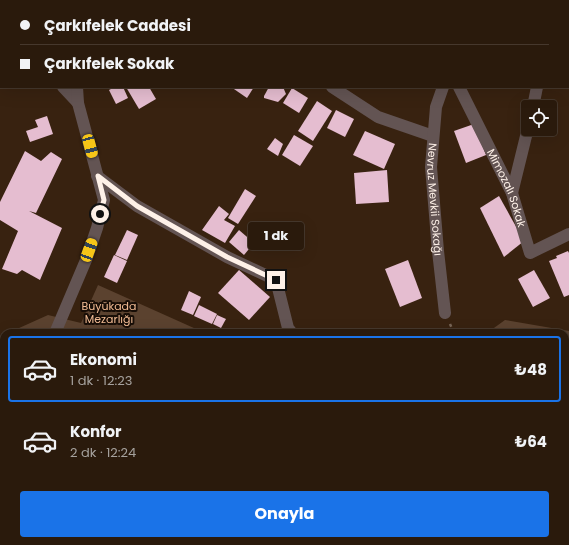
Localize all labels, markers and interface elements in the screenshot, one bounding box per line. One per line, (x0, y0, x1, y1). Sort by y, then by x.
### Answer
text: Çarkıfelek Caddesi (44, 15, 191, 36)
text: Çarkıfelek Sokak (44, 53, 174, 74)
map controls (521, 100, 557, 136)
button: locate (521, 100, 557, 136)
car (81, 133, 99, 159)
street label: Nevruz Mevkii Sokağı (423, 142, 446, 257)
street label: Mimozalı Sokak (483, 146, 530, 229)
route start (91, 205, 109, 223)
callout: 1 dk (248, 222, 304, 250)
text: 1 dk (264, 226, 288, 245)
car (79, 237, 99, 263)
route end (267, 271, 285, 289)
park label: Büyükada Mezarlığı (82, 298, 137, 327)
text: Ekonomi (70, 349, 137, 370)
icon: car (22, 351, 58, 387)
text: ₺48 (515, 359, 547, 380)
text: 1 dk · 12:23 (70, 371, 132, 390)
text: Konfor (70, 421, 122, 442)
icon: car (22, 423, 58, 459)
text: ₺64 (515, 431, 547, 452)
text: 2 dk · 12:24 (70, 443, 136, 462)
button: Onayla (20, 491, 549, 537)

